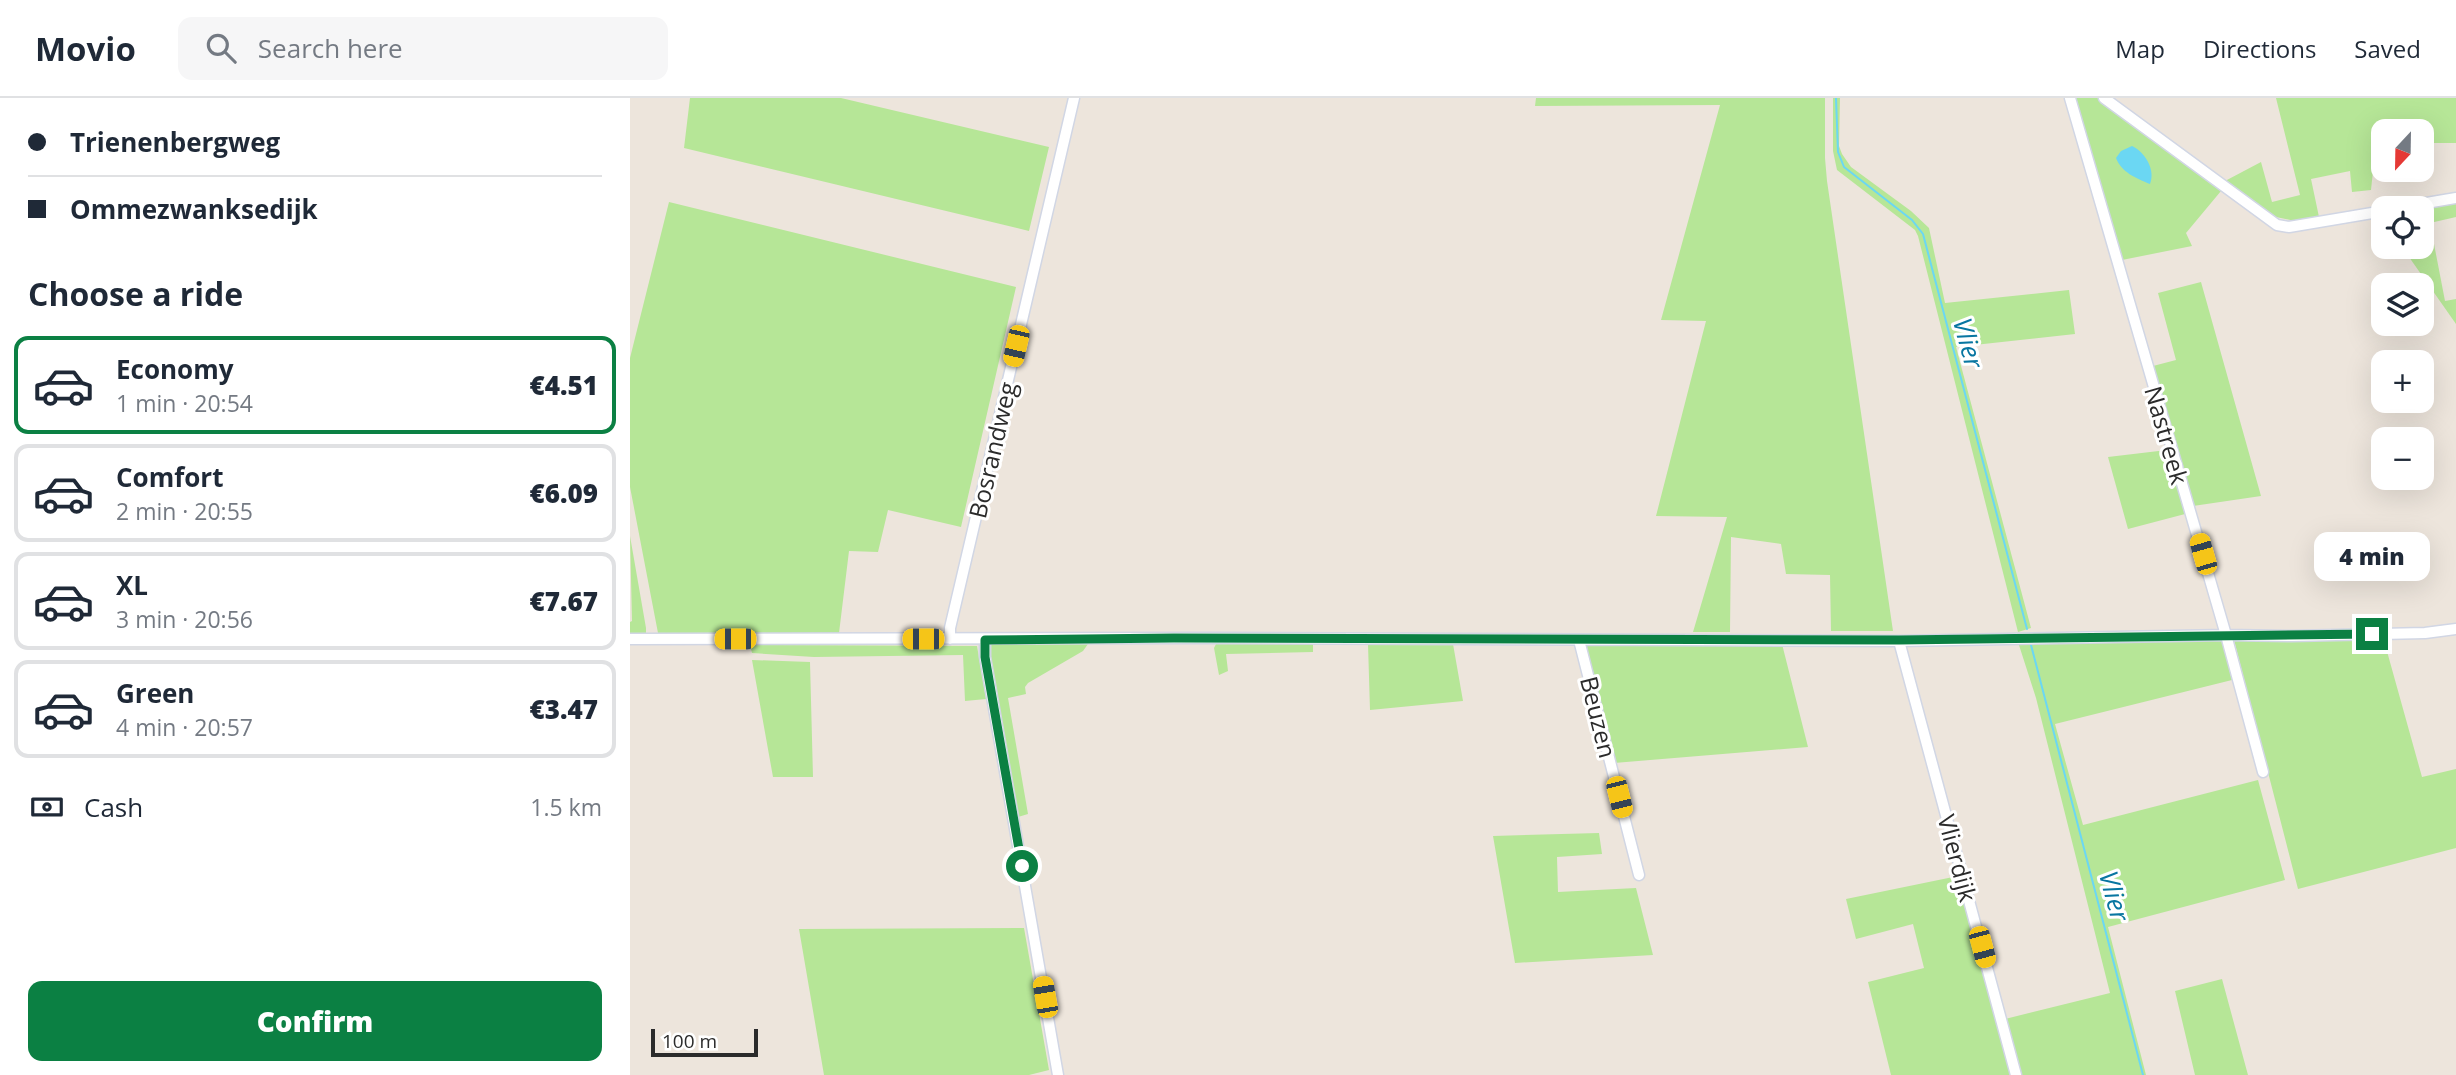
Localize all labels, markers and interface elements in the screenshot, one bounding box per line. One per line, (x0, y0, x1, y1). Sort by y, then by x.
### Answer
search box (178, 17, 668, 80)
text: Movio (35, 26, 136, 71)
icon: search (202, 29, 240, 67)
text: Search here (258, 30, 403, 66)
text: Map (2115, 32, 2165, 65)
text: Directions (2203, 32, 2316, 65)
text: Saved (2354, 32, 2421, 65)
north arrow (2371, 119, 2434, 182)
map controls (2371, 119, 2434, 490)
text: Trienenbergweg (70, 124, 280, 160)
text: Ommezwanksedijk (70, 191, 318, 227)
button: locate (2371, 196, 2434, 259)
text: Choose a ride (28, 272, 243, 315)
button: layers (2371, 273, 2434, 336)
water label: Vlier (1945, 314, 1993, 374)
car (1002, 323, 1031, 369)
button: + (2371, 350, 2434, 413)
text: Economy (116, 351, 234, 387)
icon: car (32, 354, 95, 417)
text: €4.51 (530, 367, 598, 403)
street label: Bosrandweg (960, 379, 1024, 521)
street label: Nastreek (2137, 382, 2197, 488)
text: 1 min · 20:54 (116, 387, 253, 419)
button: − (2371, 427, 2434, 490)
text: Comfort (116, 459, 223, 495)
icon: car (32, 462, 95, 525)
text: €6.09 (530, 475, 598, 511)
text: 2 min · 20:55 (116, 495, 253, 527)
car (2188, 531, 2219, 577)
callout: 4 min (2314, 532, 2430, 582)
text: 4 min (2339, 540, 2405, 572)
text: XL (116, 567, 148, 603)
icon: car (32, 570, 95, 633)
text: €7.67 (530, 583, 598, 619)
text: 3 min · 20:56 (116, 603, 253, 635)
route end (2356, 618, 2388, 650)
car (715, 629, 757, 650)
car (903, 629, 945, 650)
street label: Beuzen (1573, 673, 1625, 761)
text: Green (116, 675, 194, 711)
icon: car (32, 678, 95, 741)
text: €3.47 (530, 691, 598, 727)
text: 4 min · 20:57 (116, 711, 253, 743)
car (1604, 774, 1635, 820)
icon: cash (28, 788, 66, 826)
text: Cash (84, 789, 143, 825)
text: 1.5 km (530, 791, 602, 823)
street label: Vlierdijk (1931, 811, 1986, 906)
route start (1006, 850, 1038, 882)
water label: Vlier (2091, 867, 2139, 927)
car (1967, 924, 1998, 970)
car (1032, 974, 1059, 1020)
button: Confirm (28, 981, 602, 1061)
scale bar (651, 1026, 758, 1058)
text: 100 m (662, 1028, 717, 1054)

